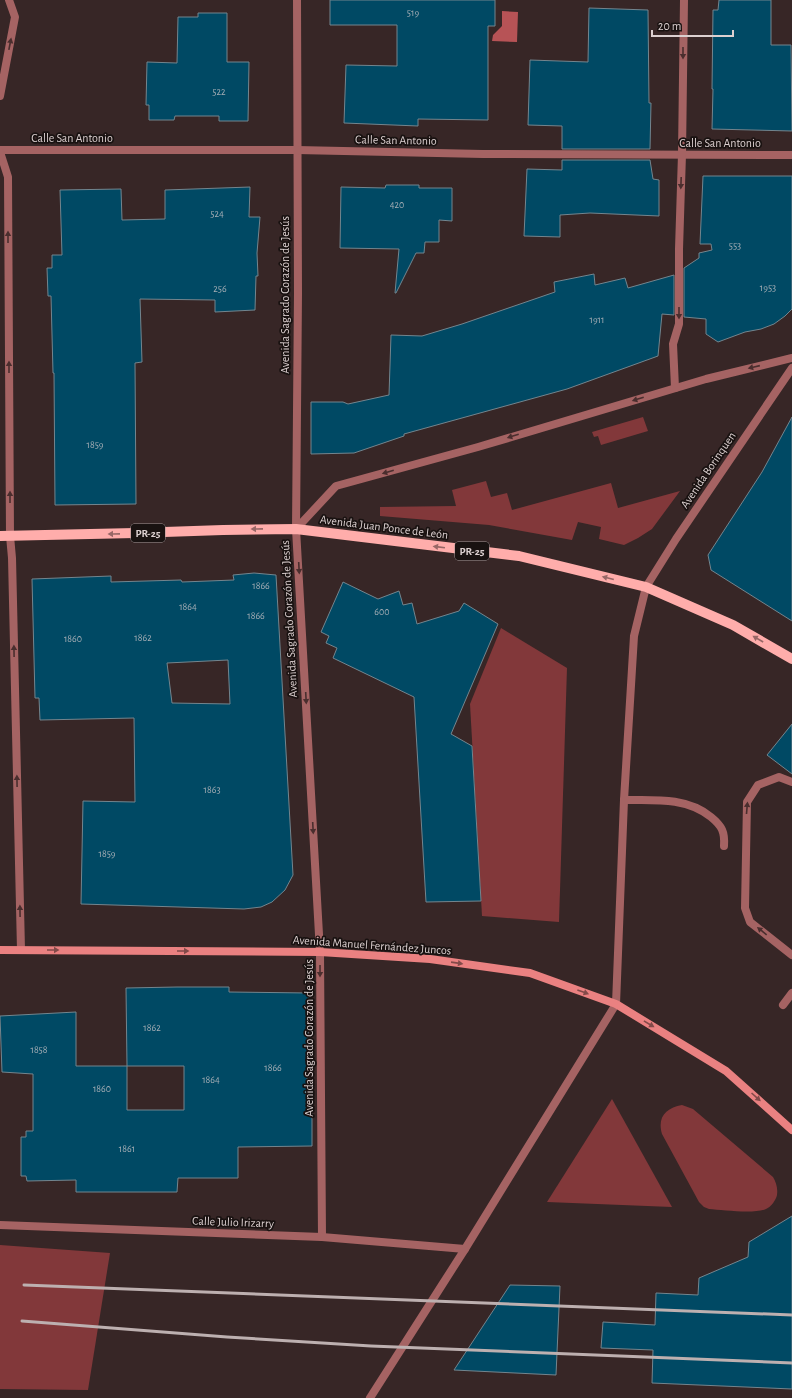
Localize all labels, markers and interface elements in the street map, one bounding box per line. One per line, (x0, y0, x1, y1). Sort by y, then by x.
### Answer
house number: 519 (407, 8, 419, 18)
scale bar (652, 12, 733, 38)
text: 20 m (658, 20, 681, 32)
one-way arrow (7, 38, 13, 50)
one-way arrow (680, 47, 686, 60)
house number: 522 (212, 87, 226, 97)
street label: Calle San Antonio (31, 132, 113, 144)
street label: Calle San Antonio (355, 133, 437, 147)
street label: Calle San Antonio (679, 137, 761, 149)
one-way arrow (678, 177, 685, 189)
house number: 420 (390, 200, 404, 210)
house number: 524 (210, 209, 224, 219)
street label: Avenida Sagrado Corazón de Jesús (279, 216, 291, 374)
one-way arrow (5, 230, 11, 243)
house number: 553 (729, 241, 741, 251)
house number: 1953 (760, 283, 776, 293)
house number: 256 (213, 284, 227, 294)
one-way arrow (676, 307, 682, 320)
house number: 1911 (589, 315, 605, 325)
one-way arrow (6, 360, 12, 373)
one-way arrow (748, 364, 760, 370)
one-way arrow (631, 396, 643, 402)
street label: Avenida Borinquen (678, 430, 738, 510)
one-way arrow (507, 433, 519, 439)
house number: 1859 (86, 440, 104, 450)
one-way arrow (382, 469, 394, 475)
one-way arrow (7, 490, 13, 503)
street label: Avenida Juan Ponce de León (319, 513, 449, 541)
road number: PR-25 (131, 524, 165, 542)
one-way arrow (250, 526, 263, 532)
one-way arrow (108, 530, 120, 537)
street label: Avenida Sagrado Corazón de Jesús (279, 540, 299, 698)
road number: PR-25 (455, 542, 489, 560)
one-way arrow (433, 543, 445, 550)
one-way arrow (295, 562, 302, 574)
one-way arrow (602, 574, 614, 580)
house number: 1866 (252, 581, 270, 591)
house number: 1864 (179, 602, 197, 612)
house number: 600 (374, 607, 390, 617)
house number: 1866 (247, 611, 265, 621)
house number: 1862 (134, 633, 152, 643)
house number: 1860 (64, 634, 82, 644)
one-way arrow (752, 636, 764, 643)
one-way arrow (11, 644, 17, 657)
one-way arrow (302, 692, 309, 704)
one-way arrow (14, 774, 20, 787)
house number: 1863 (204, 785, 221, 795)
one-way arrow (744, 801, 751, 814)
one-way arrow (310, 822, 317, 834)
house number: 1859 (98, 849, 116, 859)
one-way arrow (17, 905, 24, 917)
one-way arrow (756, 926, 767, 935)
street label: Avenida Manuel Fernández Juncos (292, 933, 452, 957)
one-way arrow (47, 947, 60, 953)
one-way arrow (177, 948, 190, 954)
street label: Avenida Sagrado Corazón de Jesús (303, 959, 315, 1117)
one-way arrow (451, 960, 463, 966)
one-way arrow (317, 965, 323, 978)
one-way arrow (577, 989, 589, 995)
one-way arrow (643, 1021, 655, 1028)
house number: 1862 (143, 1023, 161, 1033)
house number: 1858 (30, 1045, 48, 1055)
house number: 1866 (264, 1063, 282, 1073)
house number: 1864 (202, 1075, 220, 1085)
house number: 1860 (93, 1084, 111, 1094)
one-way arrow (751, 1093, 761, 1102)
house number: 1861 (119, 1144, 135, 1154)
street label: Calle Julio Irizarry (192, 1215, 274, 1230)

